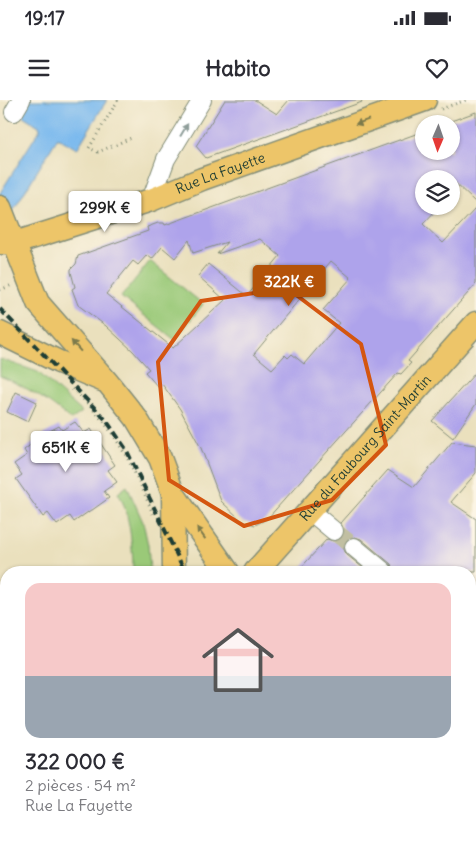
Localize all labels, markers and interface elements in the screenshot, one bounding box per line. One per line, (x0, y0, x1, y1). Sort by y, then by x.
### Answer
text: 19:17 (25, 6, 65, 30)
icon: menu (25, 54, 53, 82)
text: Habito (205, 54, 271, 82)
icon: heart (423, 54, 451, 82)
north arrow (415, 115, 460, 160)
map controls (415, 115, 460, 215)
one-way arrow (354, 118, 369, 126)
one-way arrow (179, 123, 189, 136)
street label: Rue La Fayette (173, 148, 268, 198)
button: layers (415, 170, 460, 215)
pin: 299K € (64, 190, 146, 233)
text: 299K € (79, 197, 131, 217)
pin: 322K € (248, 264, 330, 307)
text: 322K € (264, 271, 314, 291)
one-way arrow (70, 339, 81, 352)
street label: Rue du Faubourg Saint-Martin (295, 371, 435, 525)
pin: 651K € (25, 430, 107, 473)
text: 651K € (42, 437, 90, 457)
one-way arrow (196, 526, 206, 540)
icon: home (193, 615, 283, 705)
text: 322 000 € (25, 748, 125, 775)
text: 2 pièces · 54 m² (25, 775, 136, 795)
text: Rue La Fayette (25, 795, 133, 815)

